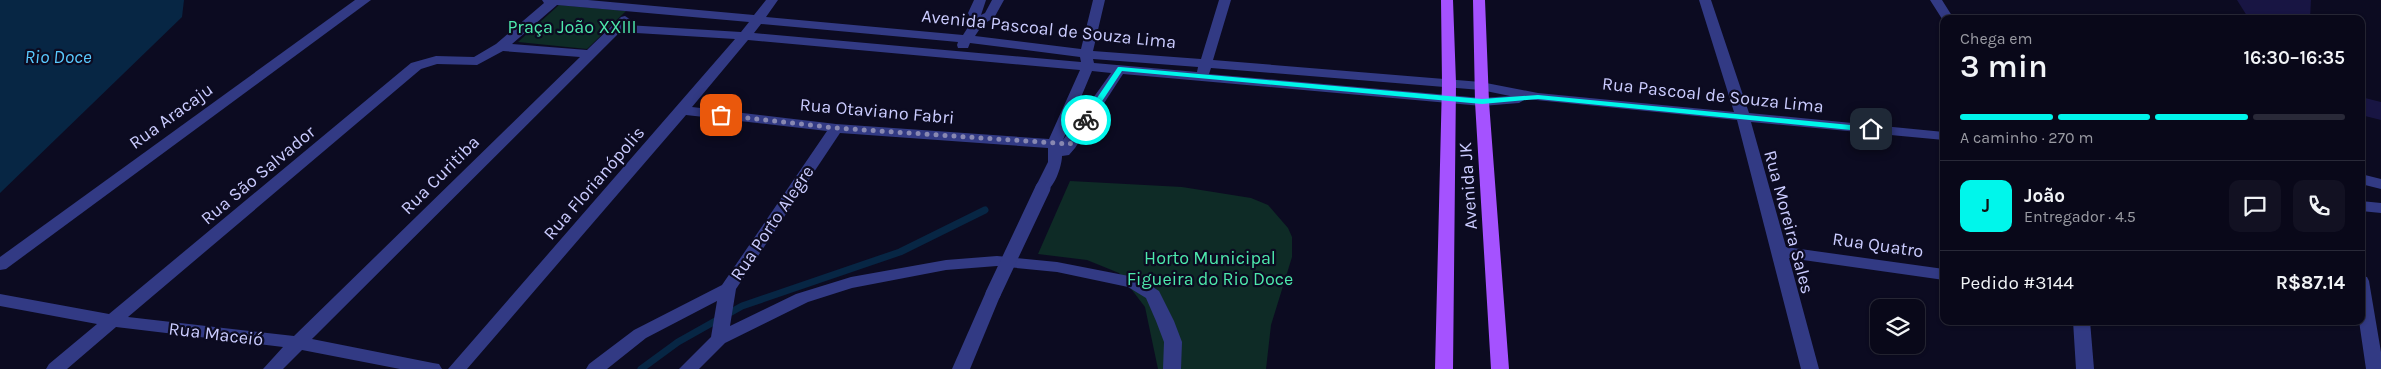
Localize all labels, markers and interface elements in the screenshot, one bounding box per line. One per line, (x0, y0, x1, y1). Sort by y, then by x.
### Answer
street label: Avenida Pascoal de Souza Lima (921, 5, 1177, 53)
park label: Praça João XXIII (507, 16, 637, 38)
text: Chega em (1960, 29, 2033, 48)
water label: Rio Doce (24, 46, 92, 68)
text: 16:30–16:35 (2243, 47, 2345, 69)
text: 3 min (1960, 48, 2048, 85)
street label: Rua Pascoal de Souza Lima (1601, 72, 1825, 118)
street label: Rua Aracaju (125, 78, 217, 154)
street label: Rua Otaviano Fabri (799, 93, 955, 129)
pin (700, 94, 742, 136)
courier (1061, 95, 1111, 145)
icon: bag (707, 101, 735, 129)
icon: bike (1072, 106, 1100, 134)
pin (1850, 108, 1892, 150)
icon: home (1857, 115, 1885, 143)
street label: Rua São Salvador (196, 120, 320, 229)
street label: Rua Florianópolis (539, 122, 649, 244)
text: A caminho · 270 m (1960, 128, 2093, 147)
street label: Rua Curitiba (396, 131, 484, 219)
street label: Avenida JK (1454, 142, 1482, 230)
street label: Rua Moreira Sales (1759, 148, 1819, 296)
street label: Rua Porto Alegre (725, 161, 819, 285)
button: chat (2229, 180, 2281, 232)
button: phone (2293, 180, 2345, 232)
text: João (2024, 185, 2065, 207)
text: J (1982, 195, 1990, 217)
text: Entregador · 4.5 (2024, 207, 2136, 226)
street label: Rua Quatro (1831, 228, 1925, 262)
park label: Horto Municipal Figueira do Rio Doce (1127, 247, 1293, 290)
text: Pedido #3144 (1960, 272, 2074, 294)
text: R$87.14 (2276, 272, 2345, 294)
map controls (1870, 299, 1925, 354)
button: layers (1870, 299, 1925, 354)
street label: Rua Maceió (168, 317, 264, 351)

